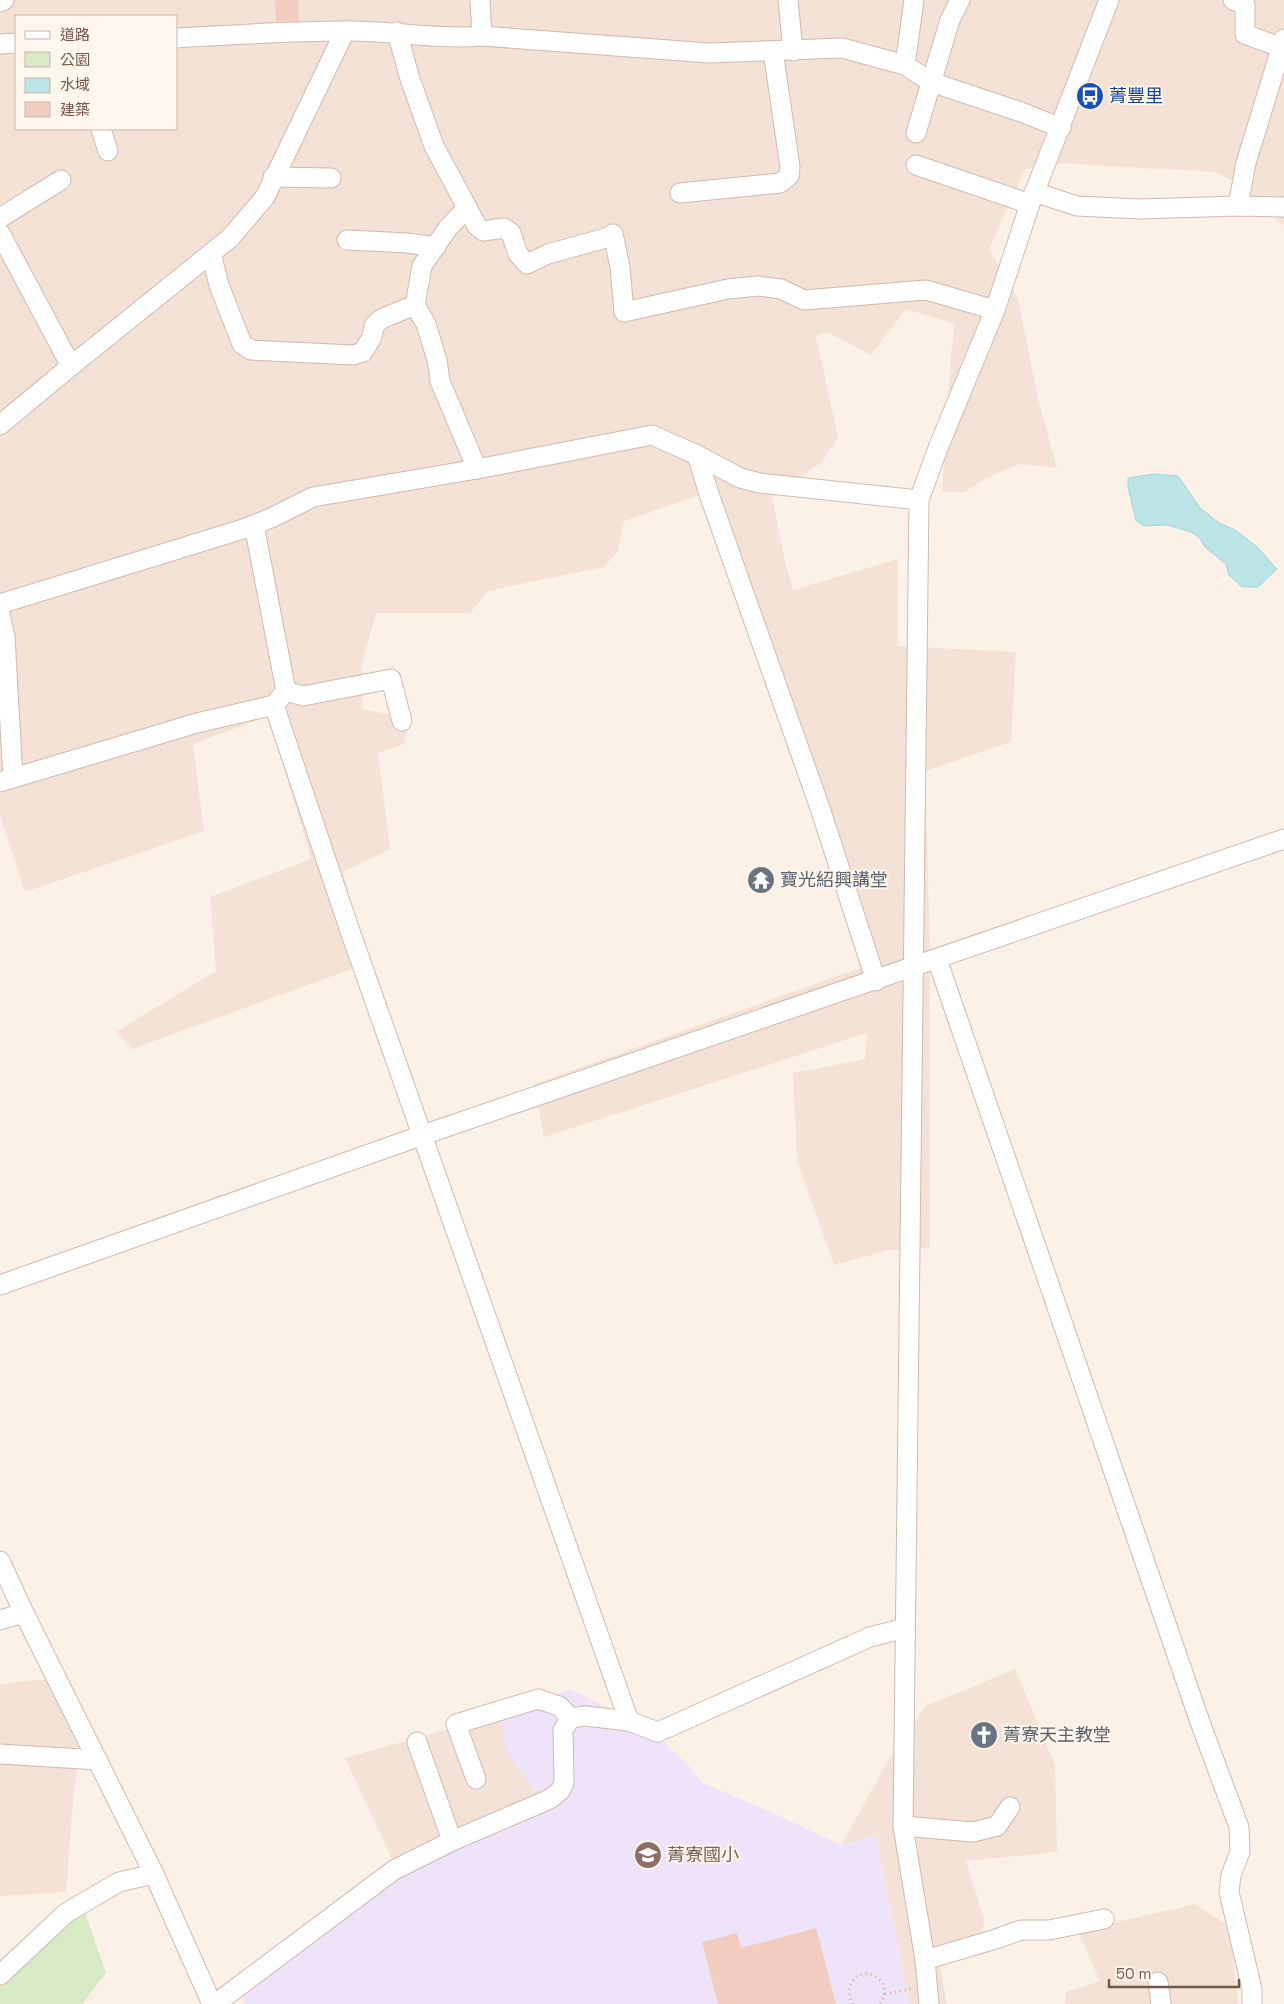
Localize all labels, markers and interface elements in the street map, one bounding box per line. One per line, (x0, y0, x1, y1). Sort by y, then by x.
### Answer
legend (15, 15, 178, 130)
text: 道路 (60, 25, 90, 44)
text: 公園 (60, 50, 90, 69)
text: 水域 (60, 75, 90, 94)
bus stop icon: 菁豐里 (1075, 81, 1105, 111)
place label: 菁豐里 (1109, 84, 1163, 107)
text: 建築 (60, 100, 90, 119)
temple icon: 寶光紹興講堂 (746, 865, 776, 895)
place label: 寶光紹興講堂 (780, 868, 888, 891)
church icon: 菁寮天主教堂 (969, 1720, 999, 1750)
place label: 菁寮天主教堂 (1003, 1723, 1111, 1746)
school or university icon: 菁寮國小 (633, 1840, 663, 1870)
place label: 菁寮國小 (667, 1843, 739, 1866)
scale bar (1109, 1956, 1239, 1988)
text: 50 m (1116, 1964, 1151, 1983)

